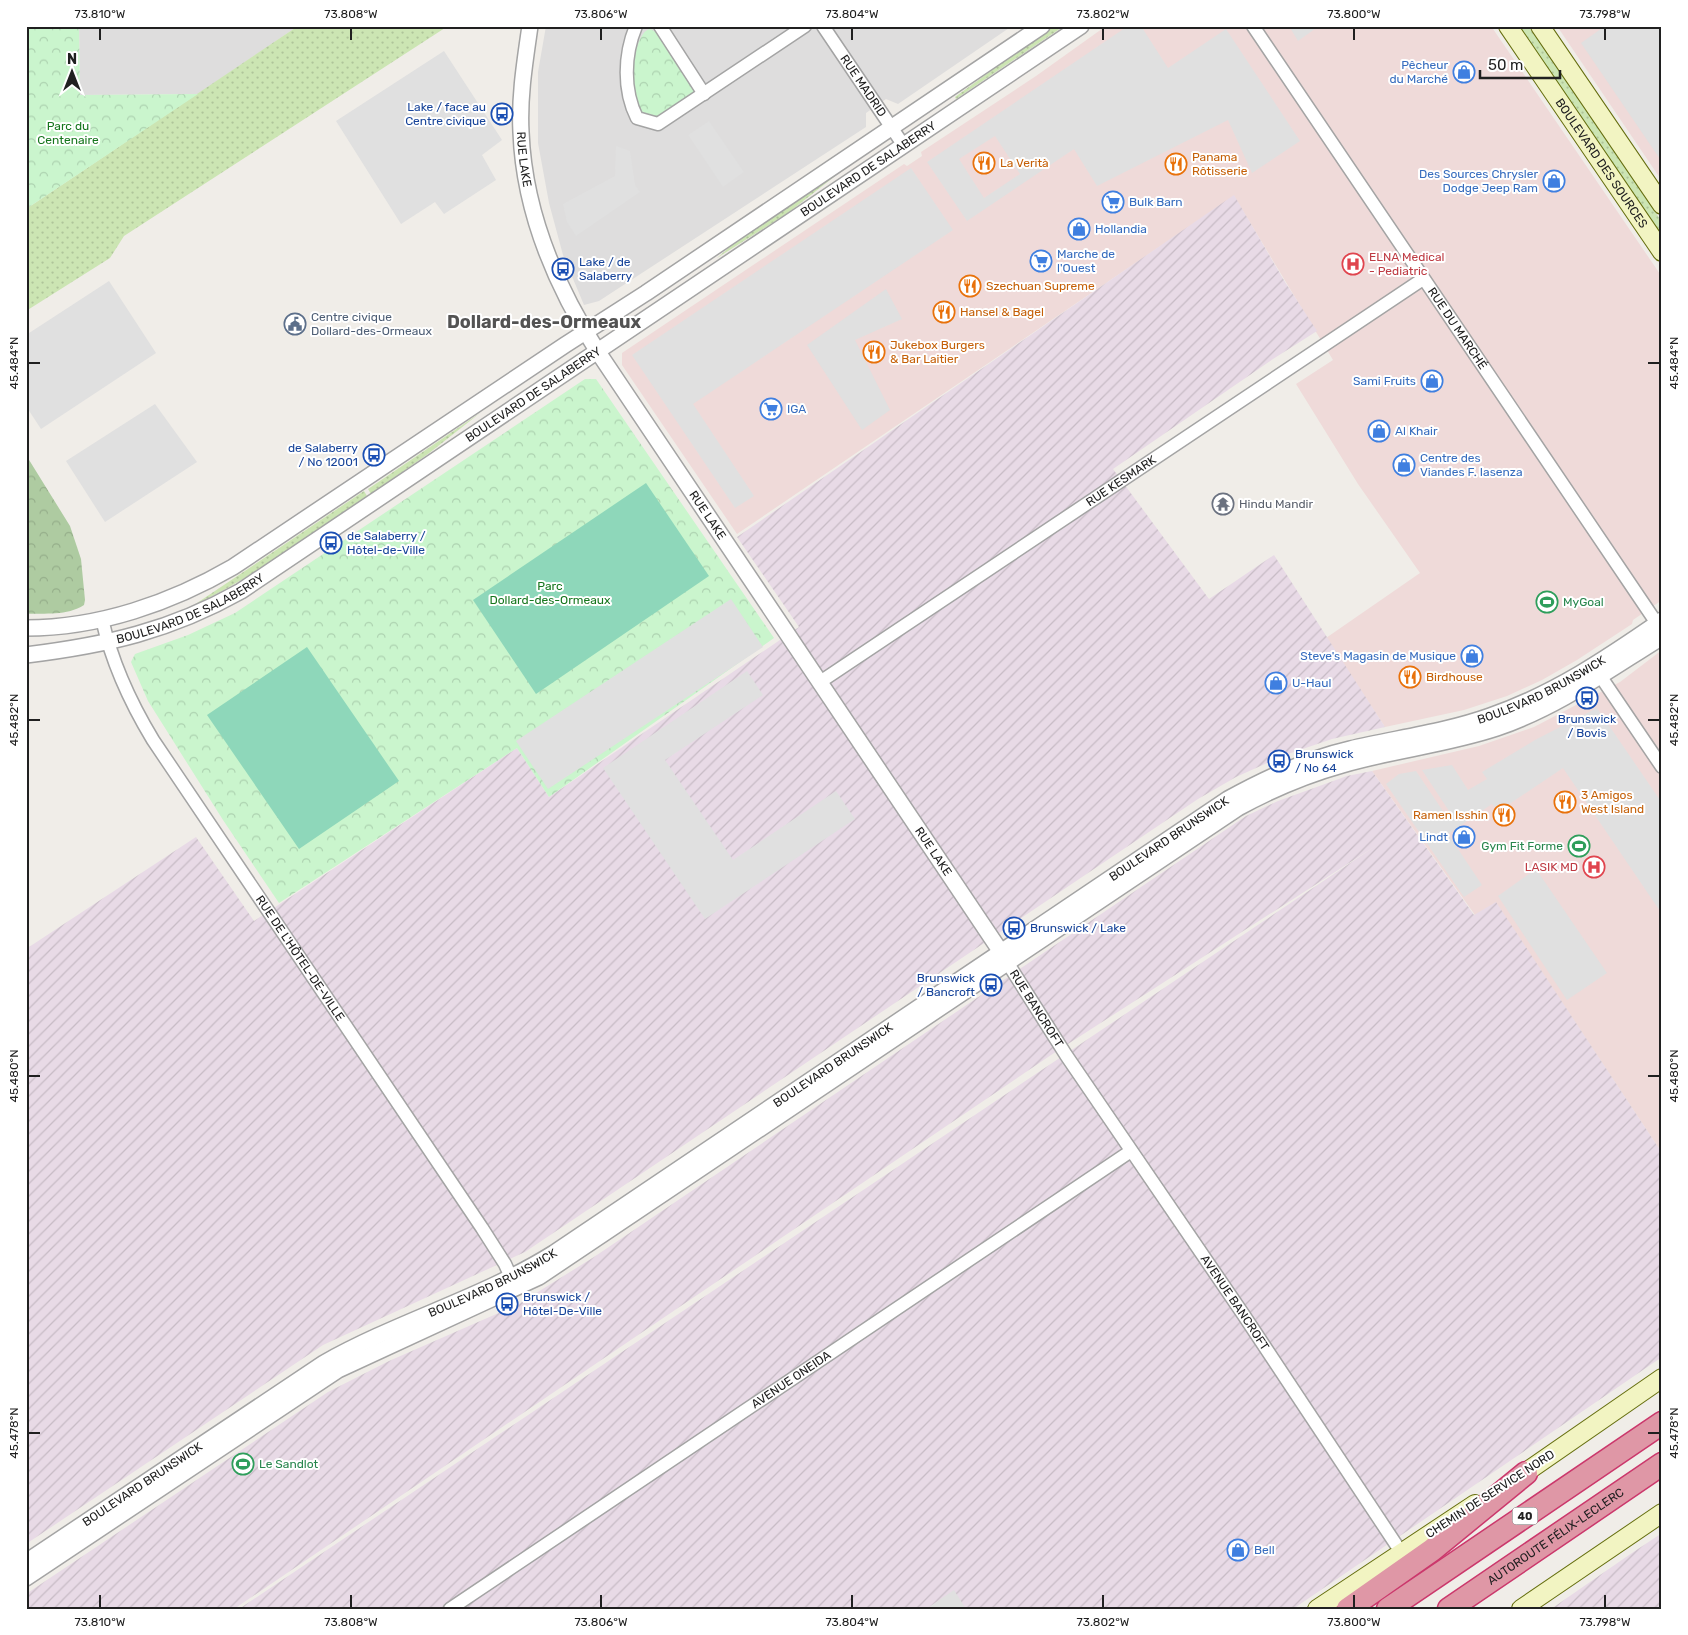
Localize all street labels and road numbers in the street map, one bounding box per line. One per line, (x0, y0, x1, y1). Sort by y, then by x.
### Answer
street label: RUE MADRID (837, 52, 889, 119)
street label: BOULEVARD DES SOURCES (1552, 96, 1651, 231)
street label: BOULEVARD DE SALABERRY (798, 118, 939, 220)
street label: RUE LAKE (514, 131, 534, 188)
street label: RUE DU MARCHÉ (1425, 285, 1490, 372)
street label: BOULEVARD DE SALABERRY (463, 344, 604, 445)
street label: RUE KESMARK (1083, 452, 1159, 509)
street label: RUE LAKE (686, 488, 729, 542)
street label: BOULEVARD DE SALABERRY (115, 570, 267, 646)
street label: BOULEVARD BRUNSWICK (1476, 652, 1609, 727)
street label: BOULEVARD BRUNSWICK (1107, 793, 1232, 884)
street label: RUE LAKE (912, 824, 955, 878)
street label: RUE DE L'HÔTEL-DE-VILLE (253, 893, 347, 1024)
street label: RUE BANCROFT (1007, 967, 1066, 1050)
street label: BOULEVARD BRUNSWICK (771, 1019, 896, 1110)
street label: BOULEVARD BRUNSWICK (426, 1246, 560, 1320)
street label: AVENUE BANCROFT (1198, 1252, 1272, 1353)
street label: AVENUE ONEIDA (749, 1348, 833, 1411)
street label: BOULEVARD BRUNSWICK (80, 1439, 206, 1529)
street label: CHEMIN DE SERVICE NORD (1423, 1447, 1557, 1541)
street label: AUTOROUTE FÉLIX-LECLERC (1485, 1485, 1626, 1588)
road number: 40 (1512, 1508, 1538, 1524)

